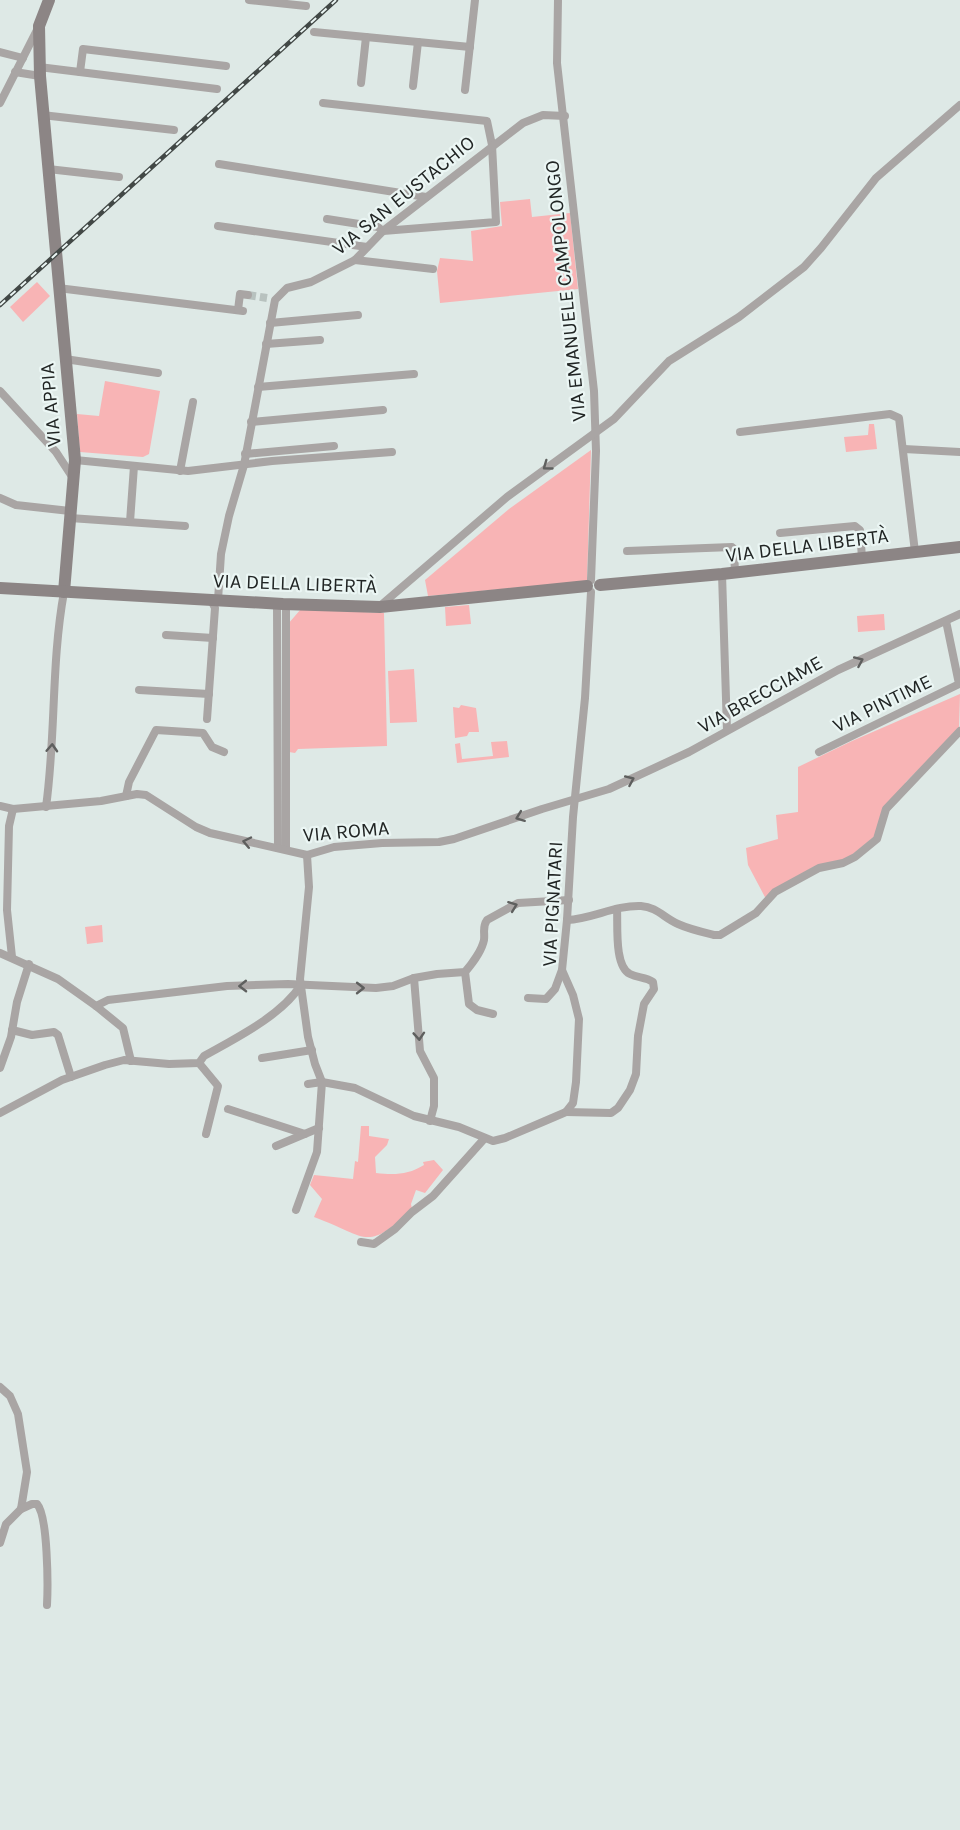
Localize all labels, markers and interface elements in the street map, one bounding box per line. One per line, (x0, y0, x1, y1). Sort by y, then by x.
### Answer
street label: VIA SAN EUSTACHIO (328, 131, 479, 260)
street label: VIA EMANUELE CAMPOLONGO (540, 159, 591, 423)
street label: VIA APPIA (35, 362, 66, 448)
one-way arrow (543, 459, 554, 470)
street label: VIA DELLA LIBERTÀ (724, 523, 890, 567)
street label: VIA DELLA LIBERTÀ (213, 568, 377, 598)
street label: VIA BRECCIAME (694, 651, 827, 738)
one-way arrow (853, 656, 864, 668)
street label: VIA PINTIME (829, 670, 935, 737)
one-way arrow (45, 744, 58, 753)
one-way arrow (624, 775, 635, 787)
one-way arrow (515, 810, 525, 823)
street label: VIA ROMA (302, 816, 390, 847)
one-way arrow (242, 837, 252, 850)
street label: VIA PIGNATARI (538, 841, 567, 967)
one-way arrow (507, 901, 518, 913)
one-way arrow (239, 979, 248, 992)
one-way arrow (355, 982, 364, 994)
one-way arrow (413, 1032, 426, 1041)

